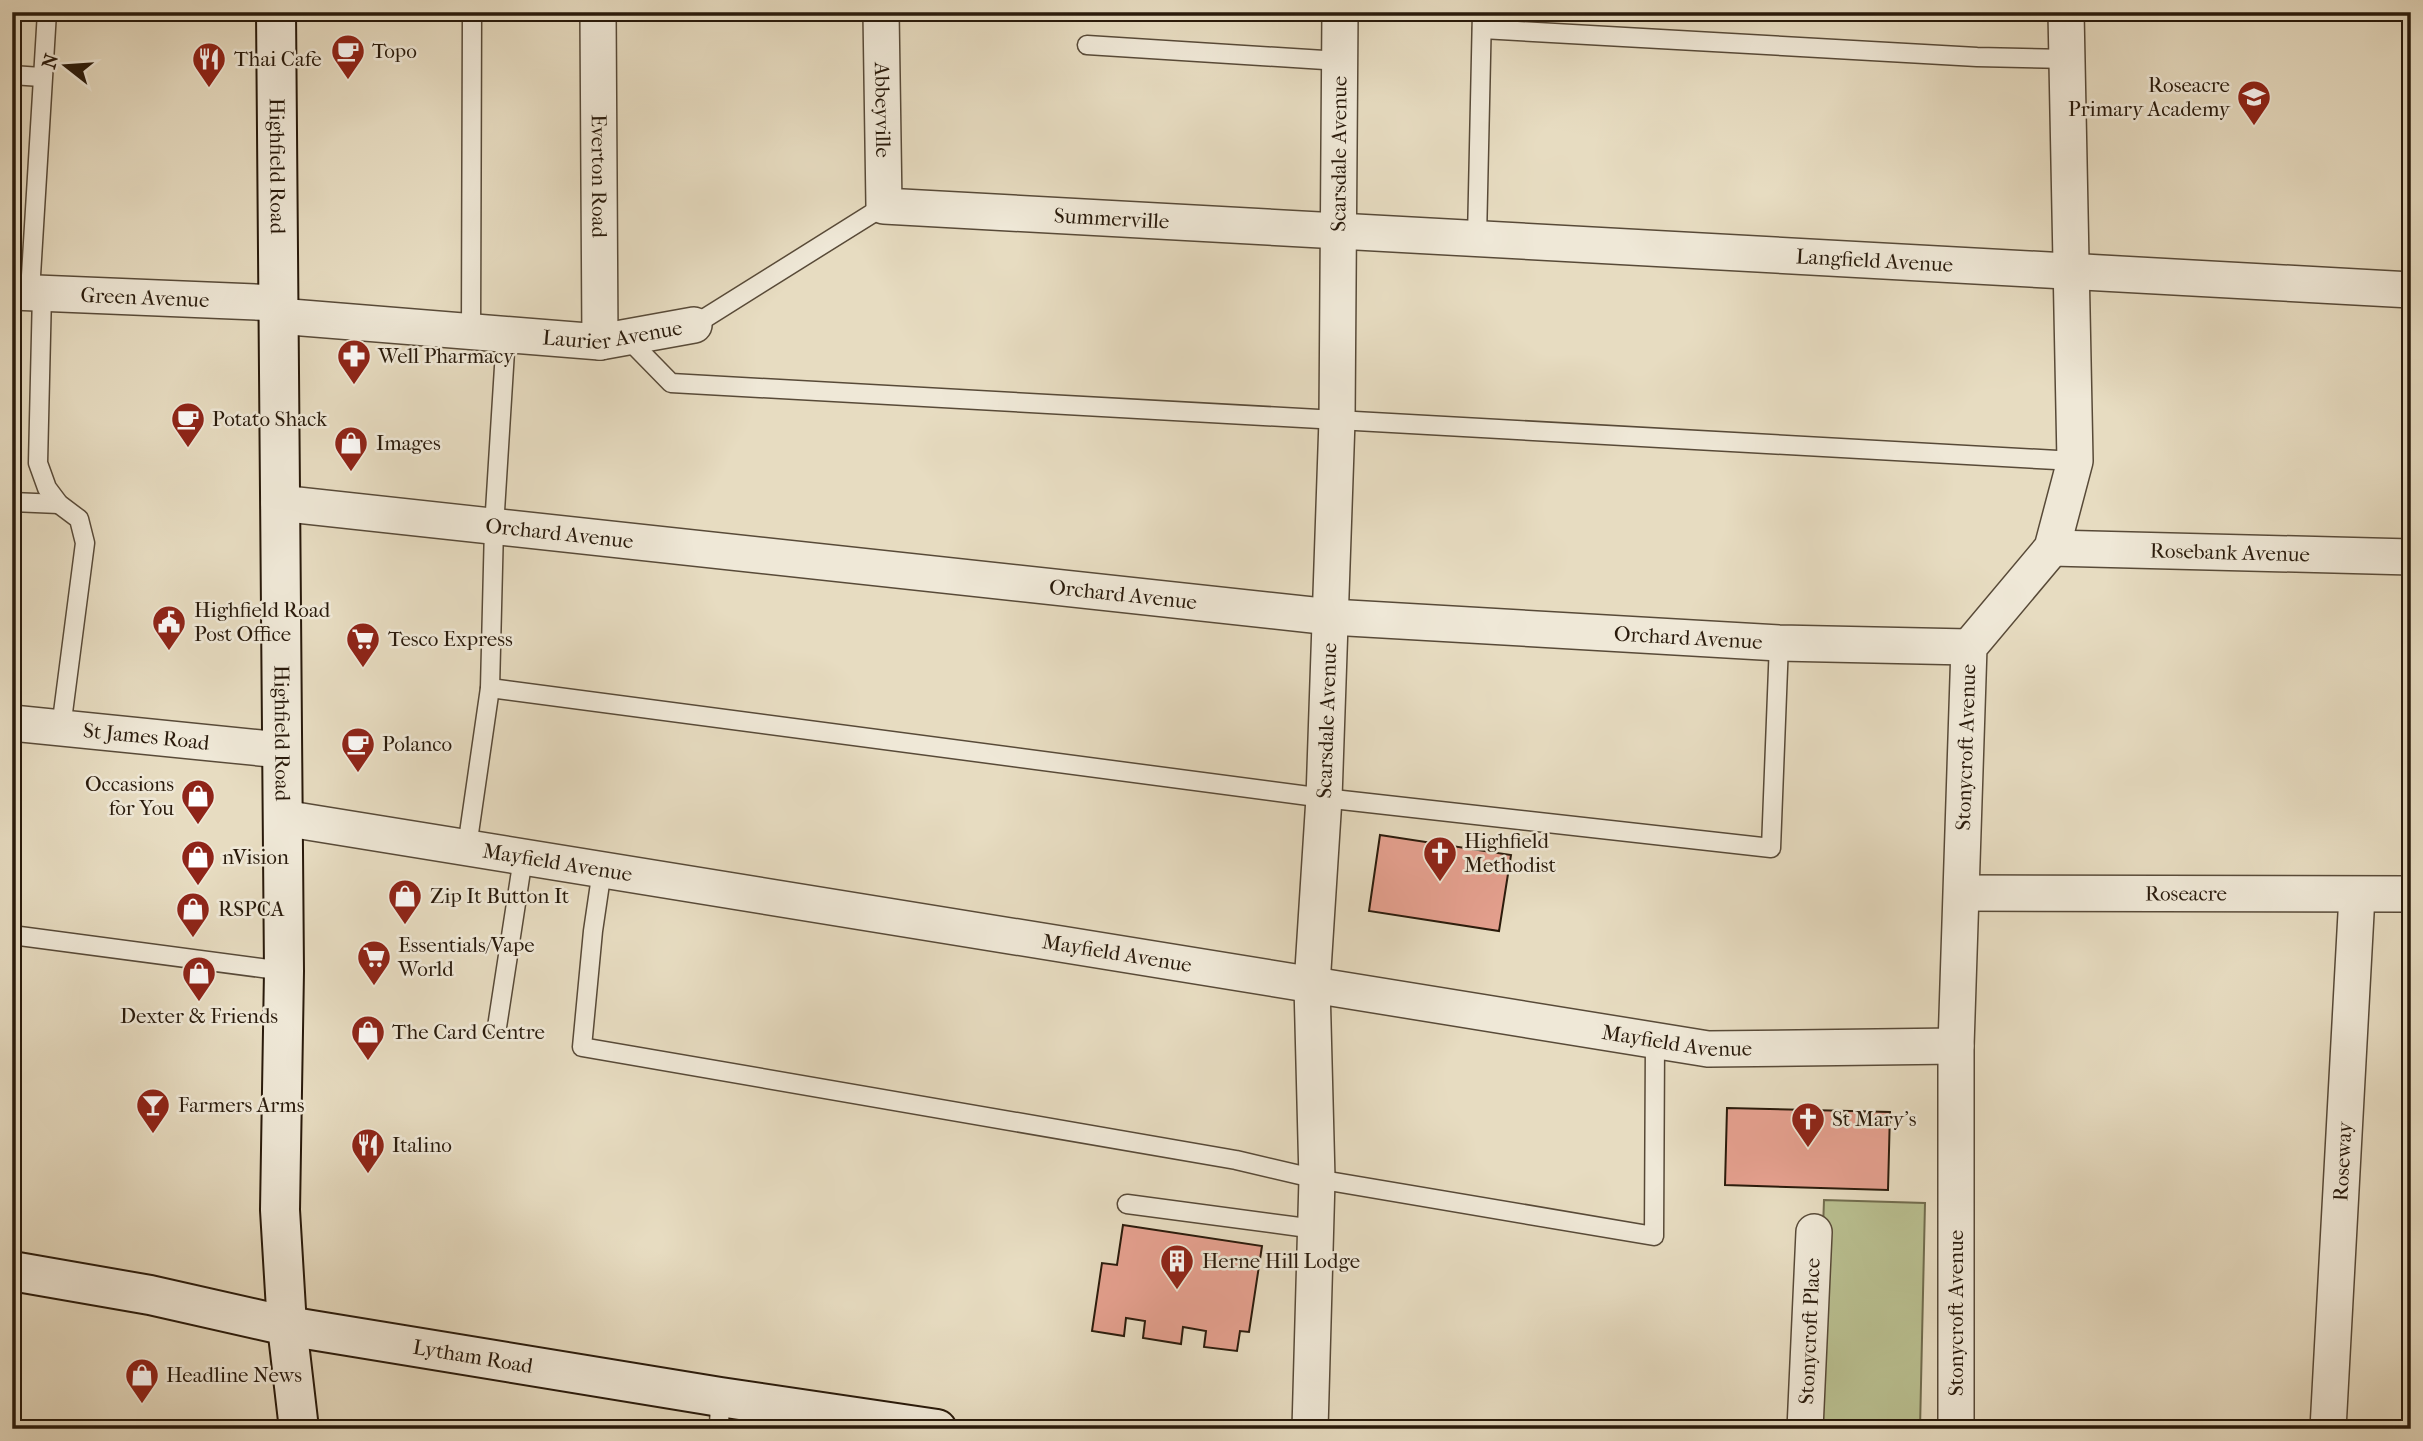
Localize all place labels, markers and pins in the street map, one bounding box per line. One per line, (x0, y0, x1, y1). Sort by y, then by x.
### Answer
cafe icon: Topo (329, 32, 367, 81)
place label: Topo (372, 39, 417, 63)
restaurant icon: Thai Cafe (190, 40, 228, 89)
place label: Thai Cafe (234, 47, 322, 71)
place label: Roseacre Primary Academy (2068, 73, 2231, 121)
school or university icon: Roseacre Primary Academy (2235, 78, 2273, 127)
pharmacy icon: Well Pharmacy (335, 337, 373, 386)
place label: Well Pharmacy (377, 344, 515, 368)
cafe icon: Potato Shack (169, 400, 207, 449)
place label: Potato Shack (212, 407, 327, 431)
shop icon: Images (332, 424, 370, 473)
place label: Images (376, 431, 441, 455)
place label: Highfield Road Post Office (194, 598, 331, 646)
public building icon: Highfield Road Post Office (150, 603, 188, 652)
supermarket icon: Tesco Express (344, 620, 382, 669)
place label: Tesco Express (388, 627, 513, 651)
cafe icon: Polanco (339, 725, 377, 774)
place label: Polanco (382, 732, 452, 756)
place label: Occasions for You (85, 772, 174, 820)
shop icon: Occasions for You (179, 777, 217, 826)
place label: Highfield Methodist (1464, 829, 1557, 877)
church icon: Highfield Methodist (1421, 834, 1459, 883)
shop icon: nVision (179, 838, 217, 887)
place label: nVision (222, 845, 289, 869)
shop icon: Zip It Button It (386, 877, 424, 926)
place label: Zip It Button It (430, 884, 570, 908)
shop icon: RSPCA (174, 890, 212, 939)
place label: RSPCA (218, 897, 285, 921)
place label: Essentials/Vape World (397, 933, 535, 981)
supermarket icon: Essentials/Vape World (355, 938, 393, 987)
shop icon: Dexter & Friends (180, 954, 218, 1003)
place label: Dexter & Friends (120, 1004, 278, 1028)
shop icon: The Card Centre (349, 1013, 387, 1062)
place label: The Card Centre (392, 1020, 545, 1044)
bar icon: Farmers Arms (134, 1086, 172, 1135)
place label: Farmers Arms (178, 1093, 305, 1117)
church icon: St Mary's (1789, 1100, 1827, 1149)
place label: St Mary's (1832, 1107, 1917, 1131)
restaurant icon: Italino (349, 1126, 387, 1175)
place label: Italino (392, 1133, 452, 1157)
building icon: Herne Hill Lodge (1158, 1242, 1196, 1291)
place label: Herne Hill Lodge (1202, 1249, 1360, 1273)
shop icon: Headline News (123, 1356, 161, 1405)
place label: Headline News (166, 1363, 302, 1387)

